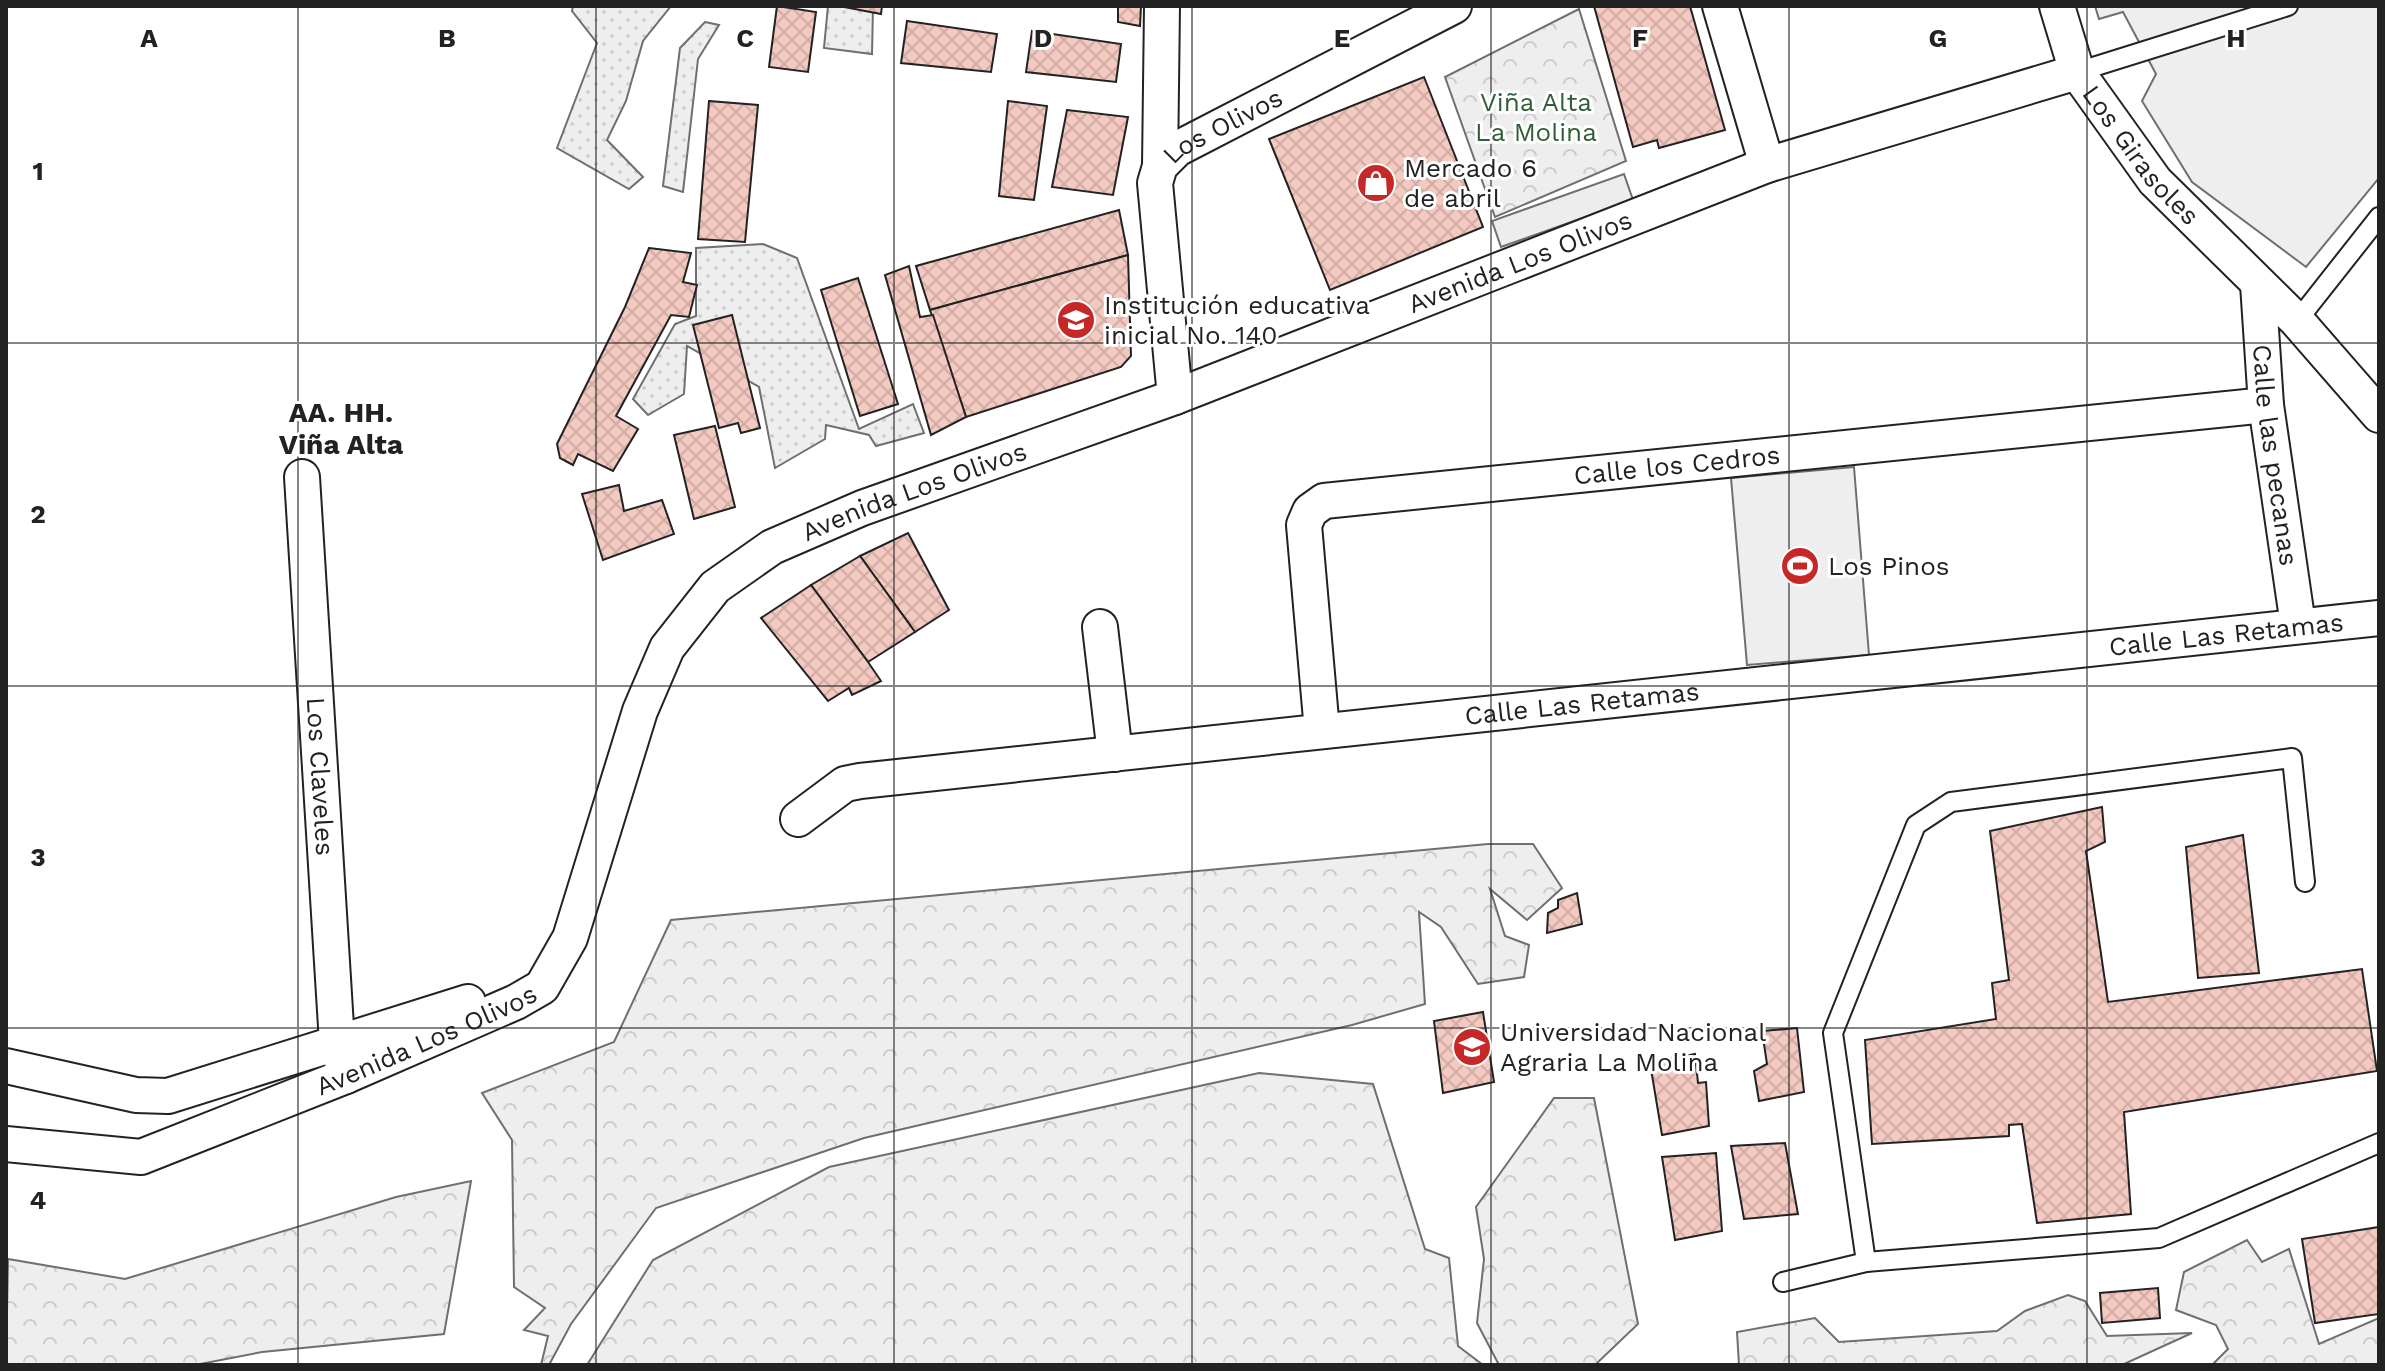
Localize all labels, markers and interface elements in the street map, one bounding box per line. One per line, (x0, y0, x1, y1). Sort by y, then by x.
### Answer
text: A (140, 23, 158, 53)
text: B (438, 23, 456, 53)
text: C (736, 23, 754, 53)
text: D (1034, 23, 1052, 53)
text: E (1334, 23, 1350, 53)
text: F (1632, 23, 1648, 53)
text: G (1929, 23, 1947, 53)
text: H (2226, 23, 2246, 53)
street label: Los Girasoles (2076, 80, 2205, 231)
street label: Los Olivos (1157, 82, 1287, 169)
park label: Viña Alta La Molina (1475, 87, 1597, 147)
place label: Mercado 6 de abril (1404, 153, 1537, 213)
text: 1 (32, 156, 44, 186)
shop icon: Mercado 6 de abril (1355, 162, 1397, 204)
street label: Avenida Los Olivos (1404, 204, 1636, 319)
place label: Institución educativa inicial No. 140 (1104, 290, 1370, 350)
school or university icon: Institución educativa inicial No. 140 (1055, 299, 1097, 341)
street label: Calle las pecanas (2247, 343, 2304, 568)
district label: AA. HH. Viña Alta (279, 396, 404, 461)
street label: Avenida Los Olivos (797, 436, 1031, 547)
street label: Calle los Cedros (1572, 440, 1782, 490)
text: 2 (30, 499, 46, 529)
sports icon: Los Pinos (1779, 545, 1821, 587)
place label: Los Pinos (1828, 551, 1950, 581)
street label: Calle Las Retamas (2108, 607, 2345, 662)
street label: Calle Las Retamas (1463, 676, 1701, 731)
street label: Los Claveles (301, 696, 340, 857)
text: 3 (30, 842, 46, 872)
street label: Avenida Los Olivos (312, 978, 542, 1101)
place label: Universidad Nacional Agraria La Molina (1500, 1017, 1766, 1077)
school or university icon: Universidad Nacional Agraria La Molina (1451, 1026, 1493, 1068)
text: 4 (30, 1185, 47, 1215)

